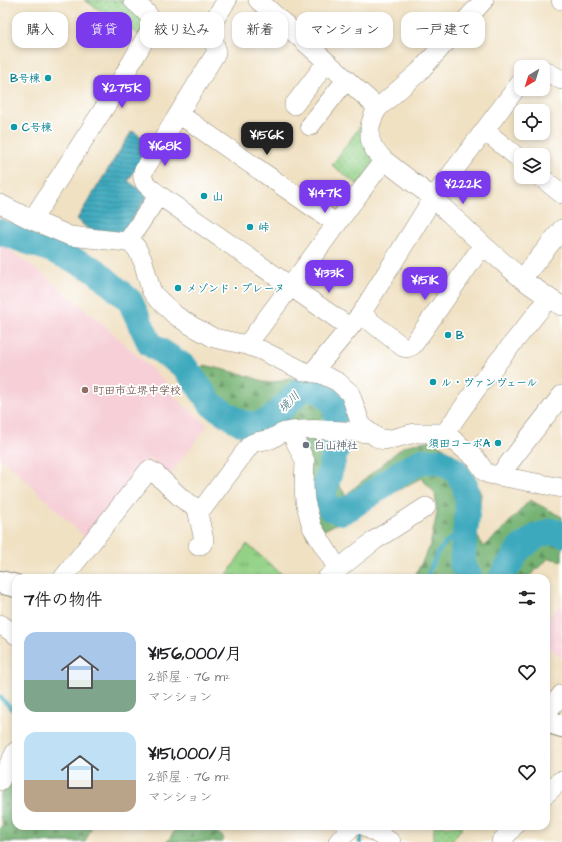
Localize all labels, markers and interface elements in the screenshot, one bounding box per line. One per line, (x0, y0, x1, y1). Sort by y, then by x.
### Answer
chip: 購入 (12, 12, 68, 48)
chip: 賃貸 (76, 12, 132, 48)
chip: 絞り込み (140, 12, 224, 48)
chip: 新着 (232, 12, 288, 48)
chip: マンション (296, 12, 393, 48)
chip: 一戸建て (401, 12, 485, 48)
north arrow (514, 60, 550, 96)
map controls (514, 60, 550, 184)
place label: B号棟 (10, 71, 41, 86)
marker: B号棟 (43, 73, 53, 83)
pin: ¥275K (94, 75, 150, 109)
text: ¥275K (102, 79, 142, 97)
button: locate (514, 104, 550, 140)
place label: C号棟 (22, 120, 53, 135)
marker: C号棟 (9, 122, 19, 132)
pin: ¥156K (239, 122, 295, 156)
text: ¥156K (250, 126, 284, 144)
pin: ¥168K (137, 133, 193, 167)
text: ¥168K (148, 137, 182, 155)
button: layers (514, 148, 550, 184)
pin: ¥222K (435, 171, 491, 205)
text: ¥222K (444, 175, 482, 193)
pin: ¥147K (297, 180, 353, 214)
text: ¥147K (308, 184, 342, 202)
place label: 山 (212, 189, 223, 204)
marker: 山 (199, 191, 209, 201)
place label: 峠 (258, 220, 269, 235)
marker: 峠 (245, 222, 255, 232)
pin: ¥133K (301, 260, 357, 294)
text: ¥133K (314, 264, 344, 282)
pin: ¥151K (397, 267, 453, 301)
text: ¥151K (411, 271, 439, 289)
place label: メゾンド・プレーヌ (186, 281, 285, 296)
marker: メゾンド・プレーヌ (173, 283, 183, 293)
place label: B (456, 328, 464, 343)
marker: B (443, 330, 453, 340)
place label: ル・ヴァンヴェール (441, 375, 538, 390)
marker: ル・ヴァンヴェール (428, 377, 438, 387)
place label: 町田市立堺中学校 (93, 383, 181, 398)
marker: 町田市立堺中学校 (80, 385, 90, 395)
water label: 境川 (275, 388, 304, 417)
place label: 須田コーポA (428, 436, 491, 451)
place label: 白山神社 (314, 438, 358, 453)
marker: 須田コーポA (493, 438, 503, 448)
marker: 白山神社 (301, 440, 311, 450)
icon: filters (516, 587, 538, 609)
text: 7件の物件 (24, 588, 102, 612)
text: ¥156,000/月 (148, 642, 242, 666)
icon: home (56, 648, 104, 696)
icon: heart (516, 661, 538, 683)
text: 2部屋 · 76 m² (148, 668, 230, 686)
text: マンション (148, 688, 212, 706)
text: ¥151,000/月 (148, 742, 233, 766)
icon: home (56, 748, 104, 796)
icon: heart (516, 761, 538, 783)
text: 2部屋 · 76 m² (148, 768, 230, 786)
text: マンション (148, 788, 212, 806)

